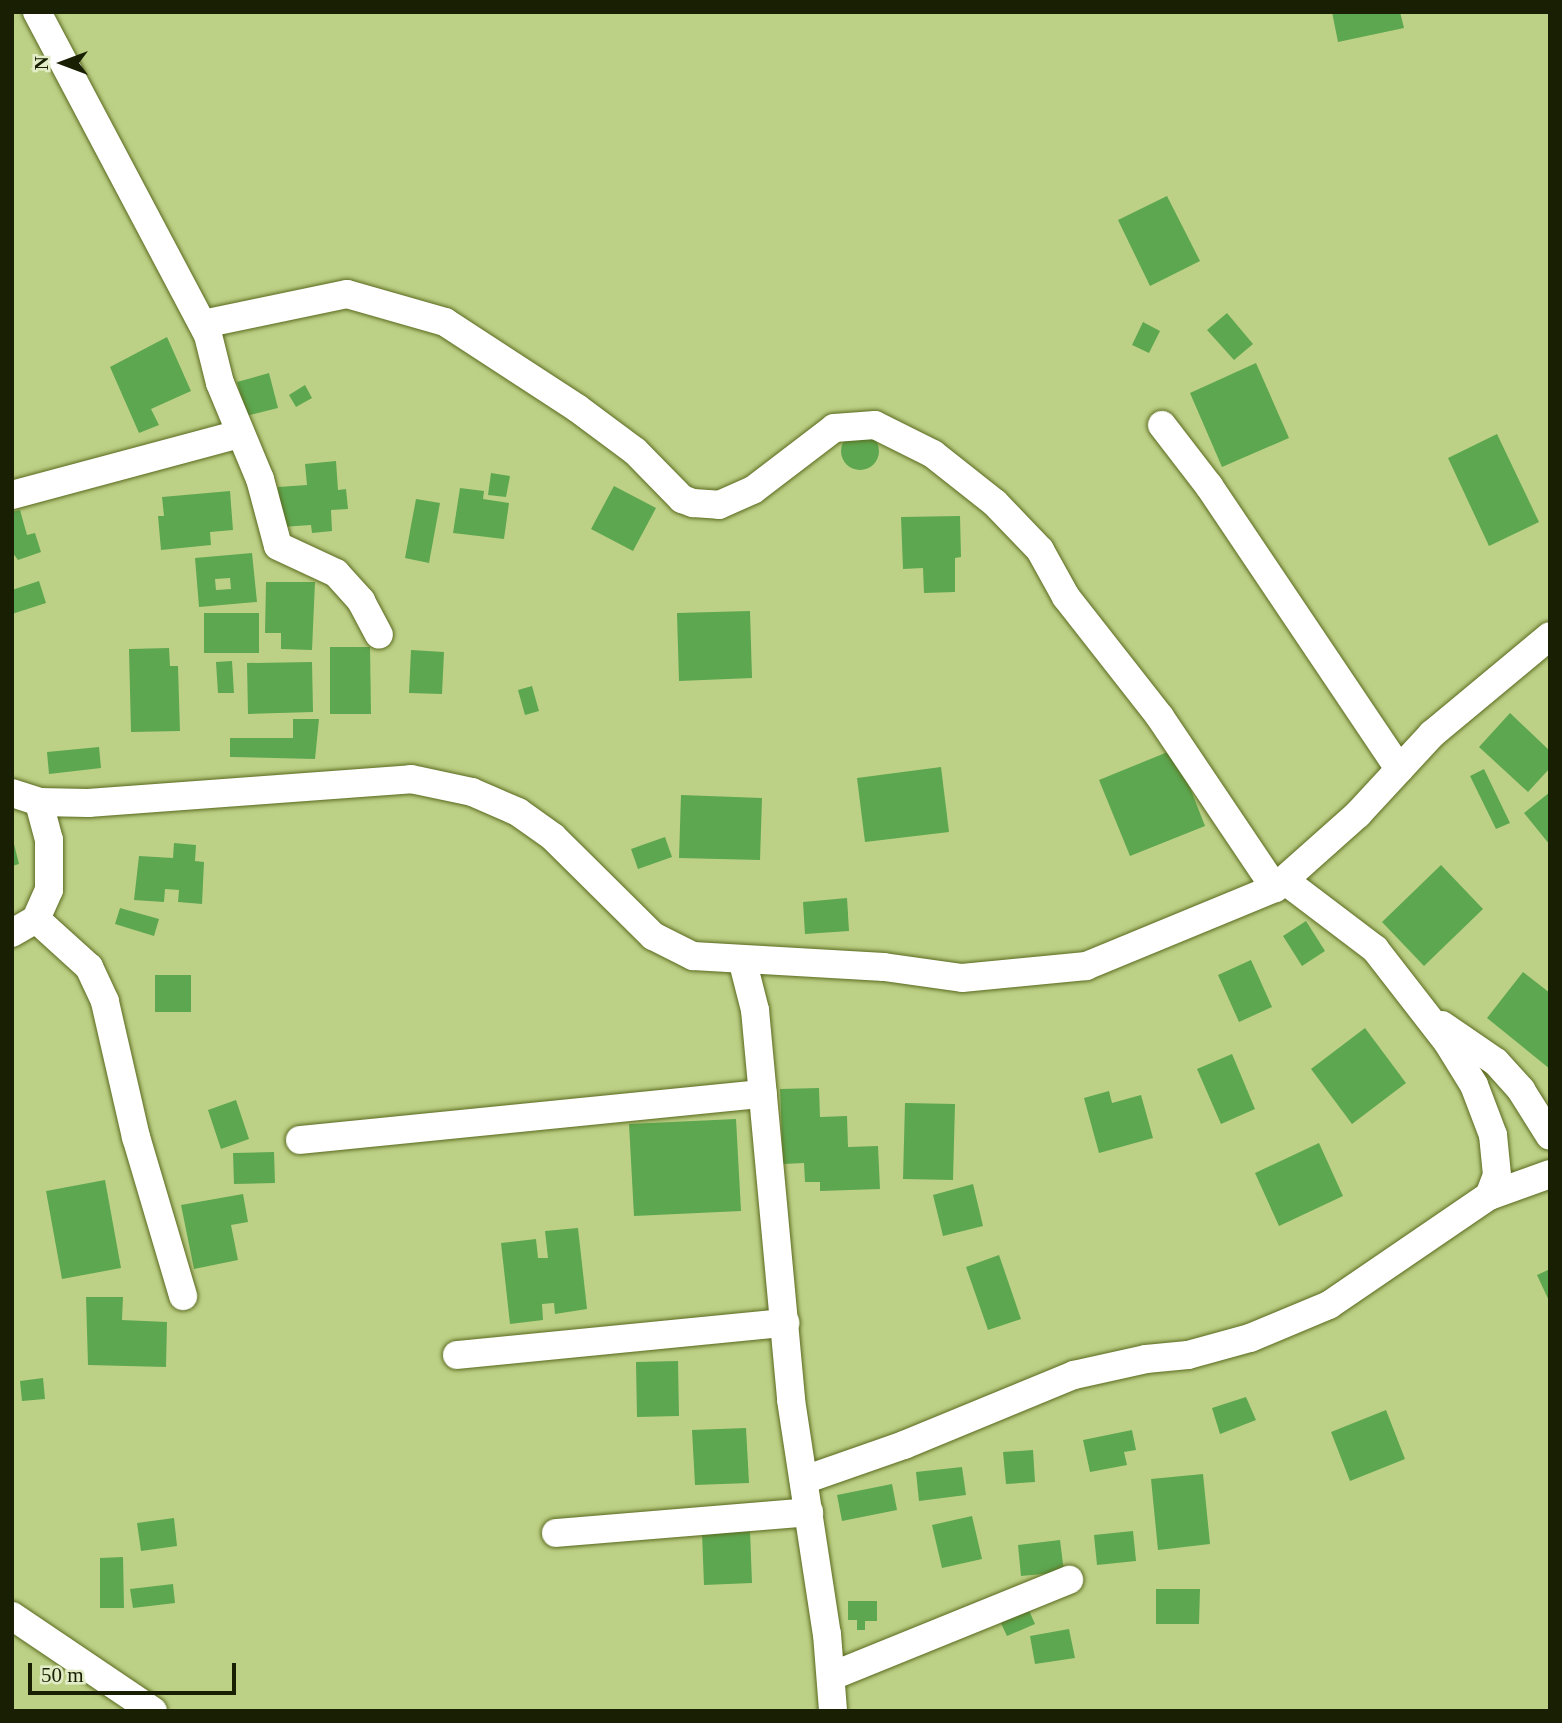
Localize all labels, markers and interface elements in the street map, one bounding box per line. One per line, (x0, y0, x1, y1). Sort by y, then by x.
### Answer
north arrow (28, 28, 98, 98)
text: N (31, 56, 52, 70)
scale bar (32, 1650, 240, 1694)
text: 50 m (41, 1663, 84, 1687)

